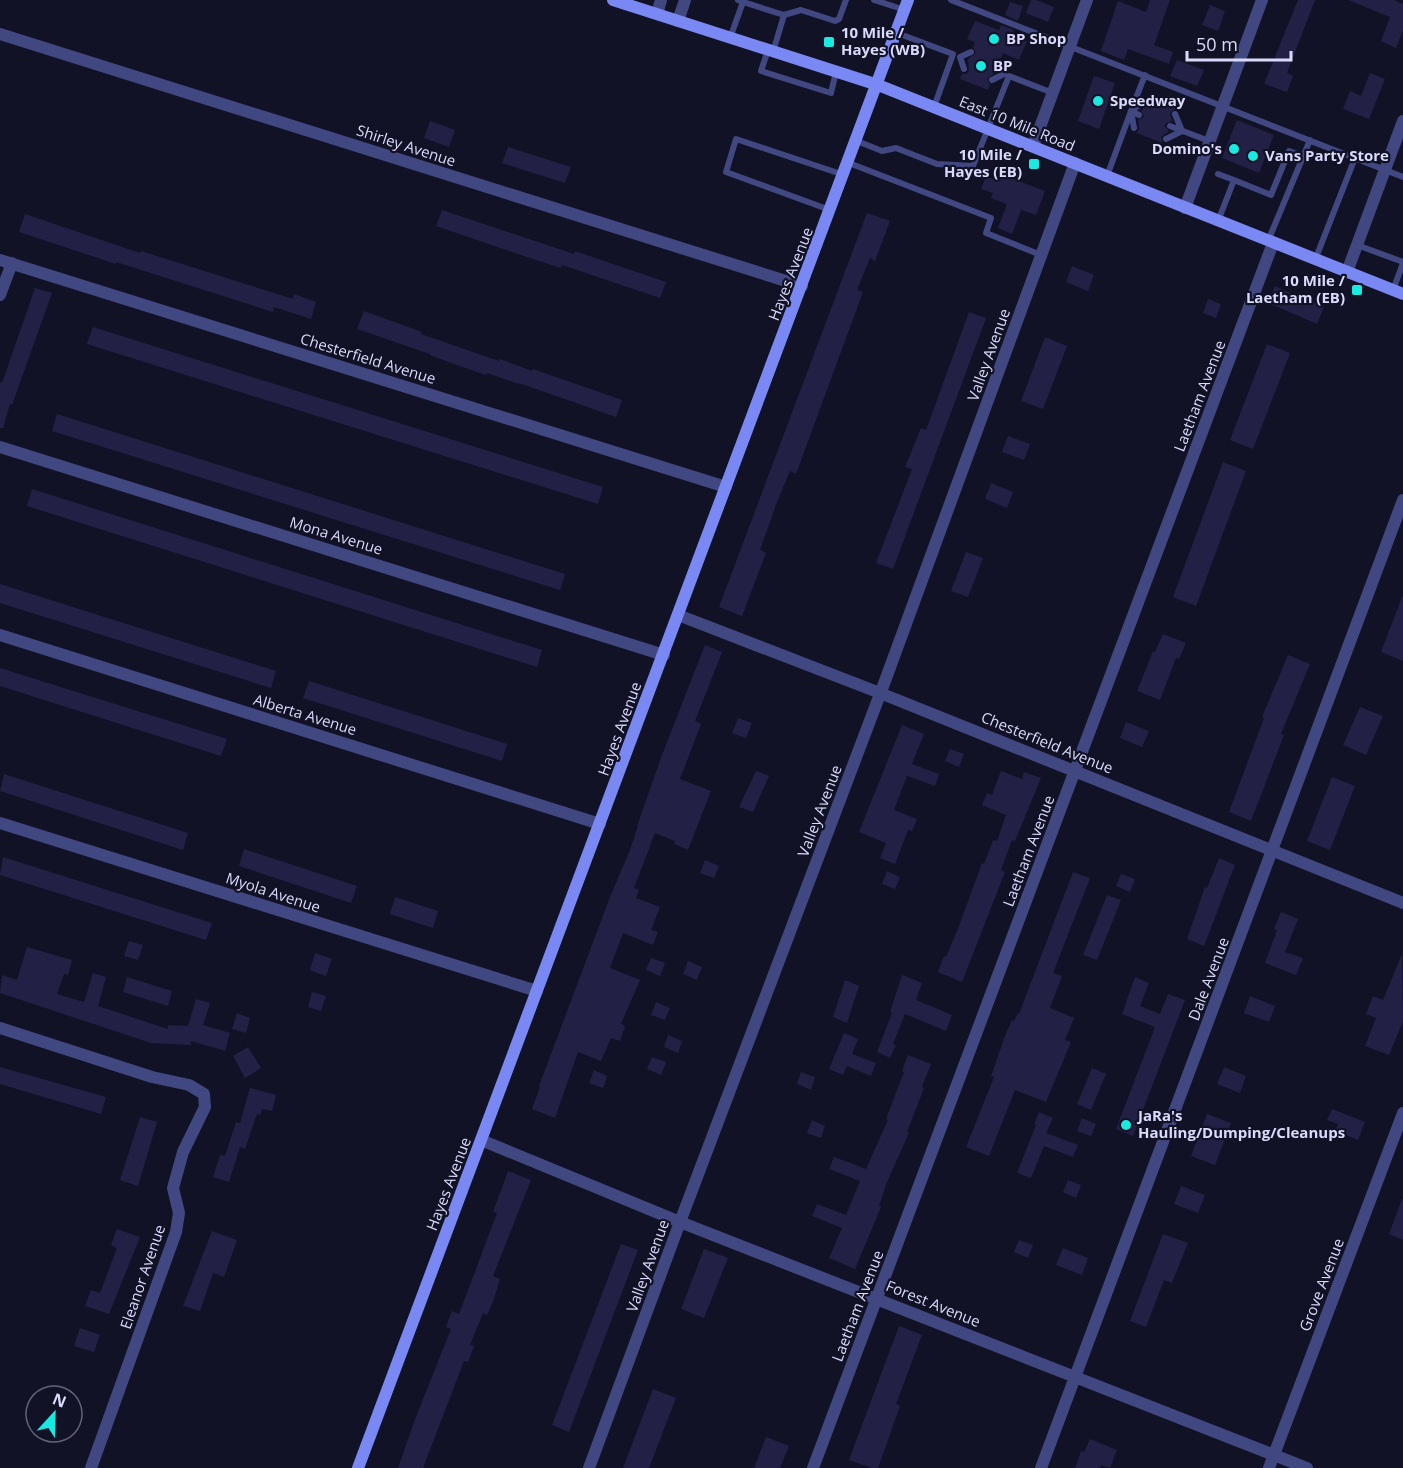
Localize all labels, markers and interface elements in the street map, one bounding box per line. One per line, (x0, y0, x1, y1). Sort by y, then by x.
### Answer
place label: 10 Mile / Hayes (WB) (841, 22, 925, 59)
scale bar (1187, 24, 1290, 62)
place label: BP Shop (1006, 28, 1066, 48)
marker: BP Shop (987, 32, 1001, 46)
text: 50 m (1196, 32, 1238, 56)
marker: 10 Mile / Hayes (WB) (822, 35, 836, 49)
place label: BP (993, 55, 1013, 75)
marker: BP (974, 59, 988, 73)
place label: Speedway (1110, 90, 1186, 110)
street label: East 10 Mile Road (956, 91, 1078, 155)
marker: Speedway (1091, 94, 1105, 108)
street label: Shirley Avenue (354, 120, 458, 171)
place label: Domino's (1152, 138, 1222, 158)
marker: Domino's (1227, 142, 1241, 156)
place label: 10 Mile / Hayes (EB) (944, 144, 1023, 181)
place label: Vans Party Store (1265, 145, 1389, 165)
marker: Vans Party Store (1246, 149, 1260, 163)
marker: 10 Mile / Hayes (EB) (1027, 157, 1041, 171)
street label: Hayes Avenue (763, 224, 817, 323)
place label: 10 Mile / Laetham (EB) (1246, 270, 1346, 307)
marker: 10 Mile / Laetham (EB) (1350, 283, 1364, 297)
street label: Valley Avenue (962, 306, 1014, 404)
street label: Chesterfield Avenue (298, 328, 438, 388)
street label: Laetham Avenue (1169, 337, 1229, 454)
street label: Mona Avenue (287, 511, 385, 559)
street label: Hayes Avenue (593, 679, 645, 778)
street label: Alberta Avenue (251, 689, 359, 739)
street label: Chesterfield Avenue (979, 706, 1116, 778)
street label: Valley Avenue (792, 762, 846, 859)
street label: Laetham Avenue (998, 792, 1058, 909)
street label: Myola Avenue (223, 867, 323, 917)
street label: Dale Avenue (1183, 934, 1233, 1023)
place label: JaRa's Hauling/Dumping/Cleanups (1136, 1105, 1345, 1142)
marker: JaRa's Hauling/Dumping/Cleanups (1119, 1118, 1133, 1132)
street label: Hayes Avenue (421, 1134, 475, 1233)
street label: Valley Avenue (621, 1217, 673, 1315)
street label: Eleanor Avenue (115, 1222, 169, 1332)
street label: Grove Avenue (1294, 1235, 1348, 1334)
street label: Laetham Avenue (827, 1247, 887, 1364)
street label: Forest Avenue (883, 1275, 983, 1331)
north arrow (24, 1384, 84, 1444)
text: N (49, 1387, 70, 1413)

